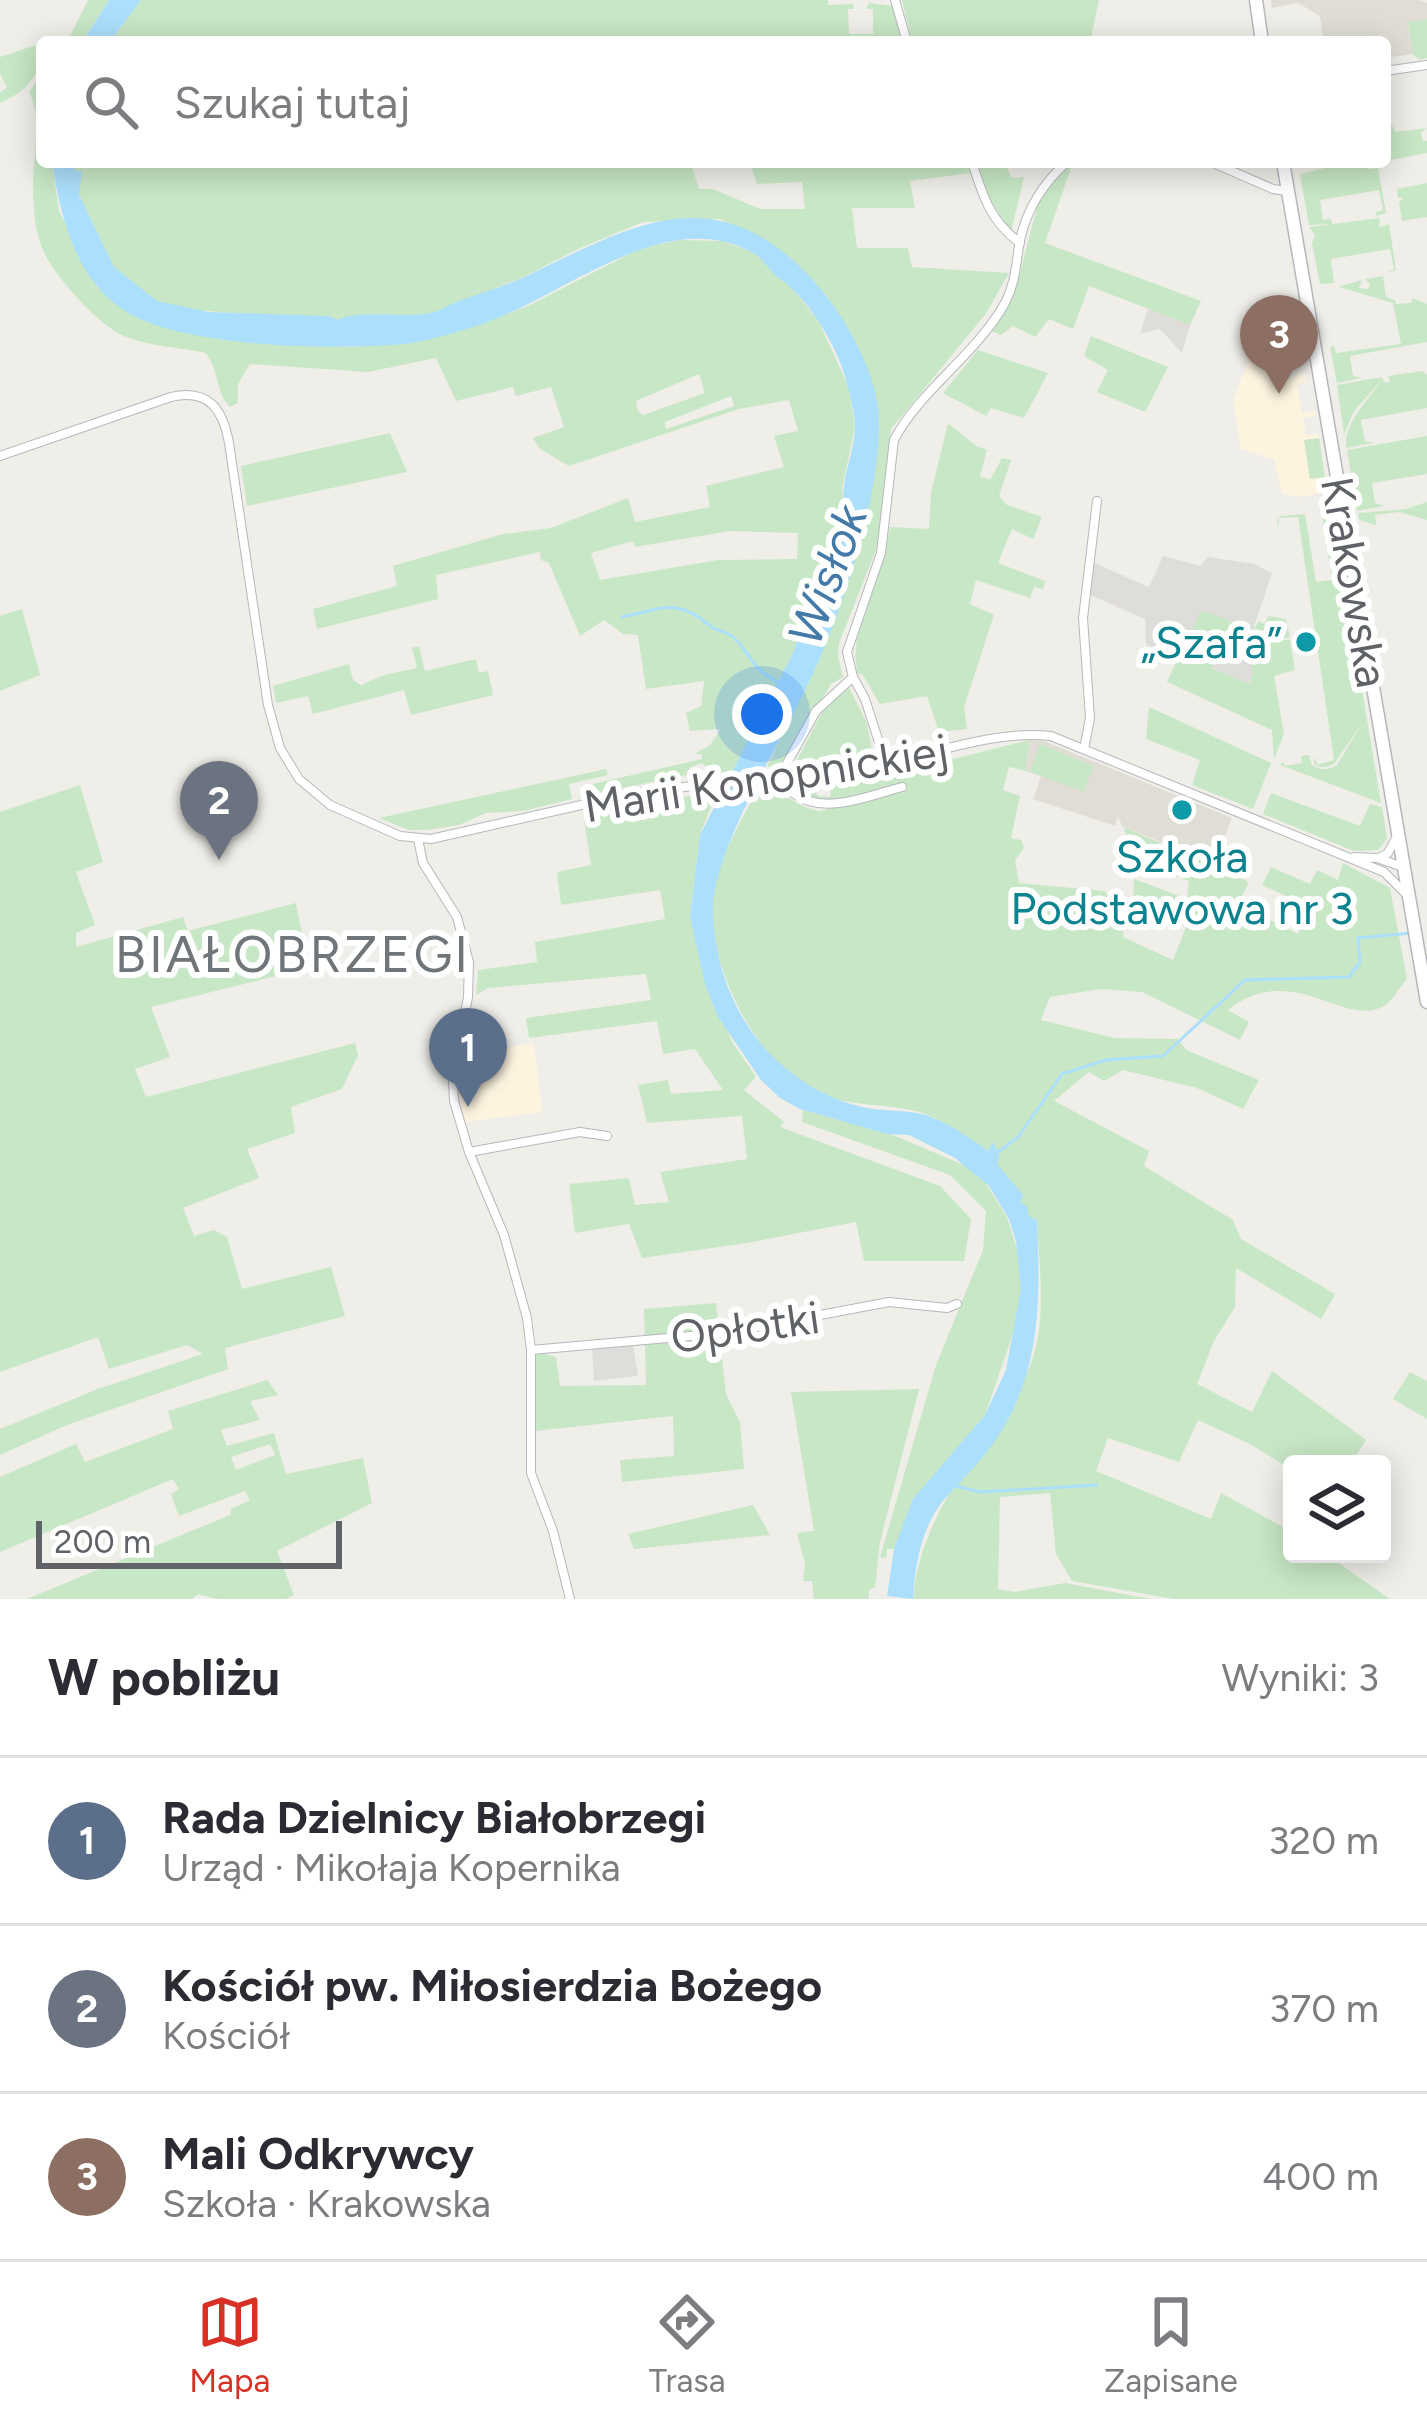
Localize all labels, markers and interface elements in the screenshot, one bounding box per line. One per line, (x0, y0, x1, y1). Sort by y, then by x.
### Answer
search box (36, 36, 1391, 168)
icon: search (78, 69, 144, 135)
text: Szukaj tutaj (174, 75, 410, 129)
pin: 3 (1240, 295, 1318, 394)
street label: Krakowska (1310, 472, 1400, 692)
water label: Wisłok (775, 496, 880, 653)
place label: „Szafa” (1141, 615, 1282, 669)
marker: „Szafa” (1293, 629, 1319, 655)
your location (732, 684, 792, 744)
street label: Marii Konopnickiej (580, 723, 952, 833)
pin: 2 (180, 761, 258, 860)
marker: Szkoła Podstawowa nr 3 (1169, 797, 1195, 823)
place label: Szkoła Podstawowa nr 3 (1010, 829, 1354, 935)
district label: BIAŁOBRZEGI (115, 924, 471, 985)
pin: 1 (429, 1008, 507, 1107)
street label: Opłotki (667, 1290, 823, 1364)
map controls (1283, 1455, 1391, 1563)
button: layers (1283, 1455, 1391, 1563)
scale bar (36, 1515, 342, 1568)
text: 200 m (54, 1522, 151, 1561)
text: W pobliżu (48, 1647, 280, 1708)
text: Wyniki: 3 (1222, 1654, 1379, 1701)
text: Rada Dzielnicy Białobrzegi (162, 1790, 706, 1844)
text: 1 (79, 1817, 95, 1864)
text: 320 m (1268, 1817, 1379, 1864)
text: Urząd · Mikołaja Kopernika (162, 1844, 621, 1891)
text: Kościół pw. Miłosierdzia Bożego (162, 1958, 822, 2012)
text: 2 (76, 1985, 98, 2032)
text: 370 m (1269, 1985, 1379, 2032)
text: Kościół (162, 2012, 290, 2059)
text: Mali Odkrywcy (162, 2126, 474, 2180)
text: 3 (76, 2153, 98, 2200)
text: 400 m (1262, 2153, 1379, 2200)
text: Szkoła · Krakowska (162, 2180, 491, 2227)
tab: Mapa (189, 2289, 270, 2400)
tab: Trasa (649, 2289, 726, 2400)
tab: Zapisane (1104, 2289, 1238, 2400)

